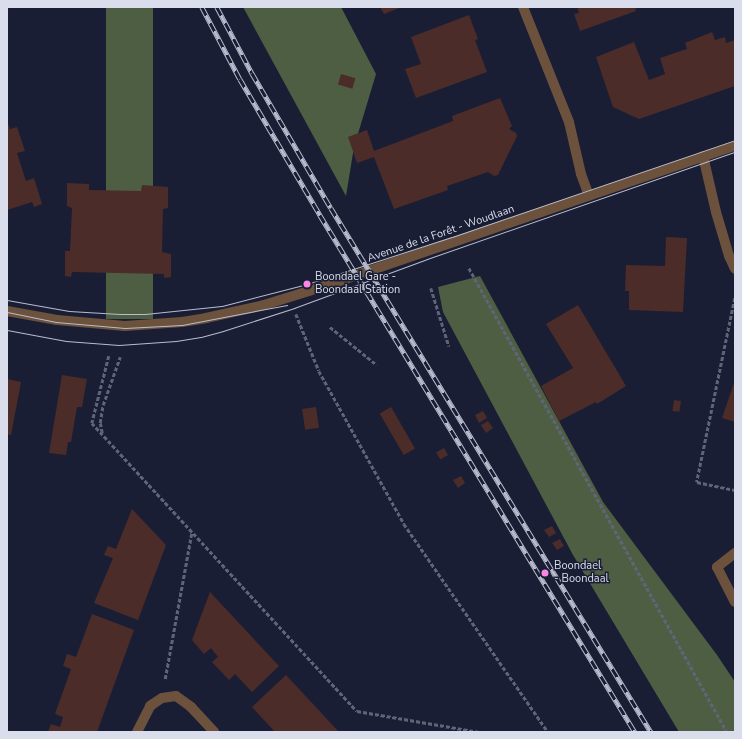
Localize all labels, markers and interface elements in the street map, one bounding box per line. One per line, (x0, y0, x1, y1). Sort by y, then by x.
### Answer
street label: Avenue de la Forêt - Woudlaan (366, 203, 516, 265)
place label: Boondael Gare - Boondaal Station (315, 271, 400, 297)
marker: Boondael Gare - Boondaal Station (302, 279, 312, 289)
place label: Boondael - Boondaal (554, 560, 609, 586)
marker: Boondael - Boondaal (539, 567, 551, 579)

